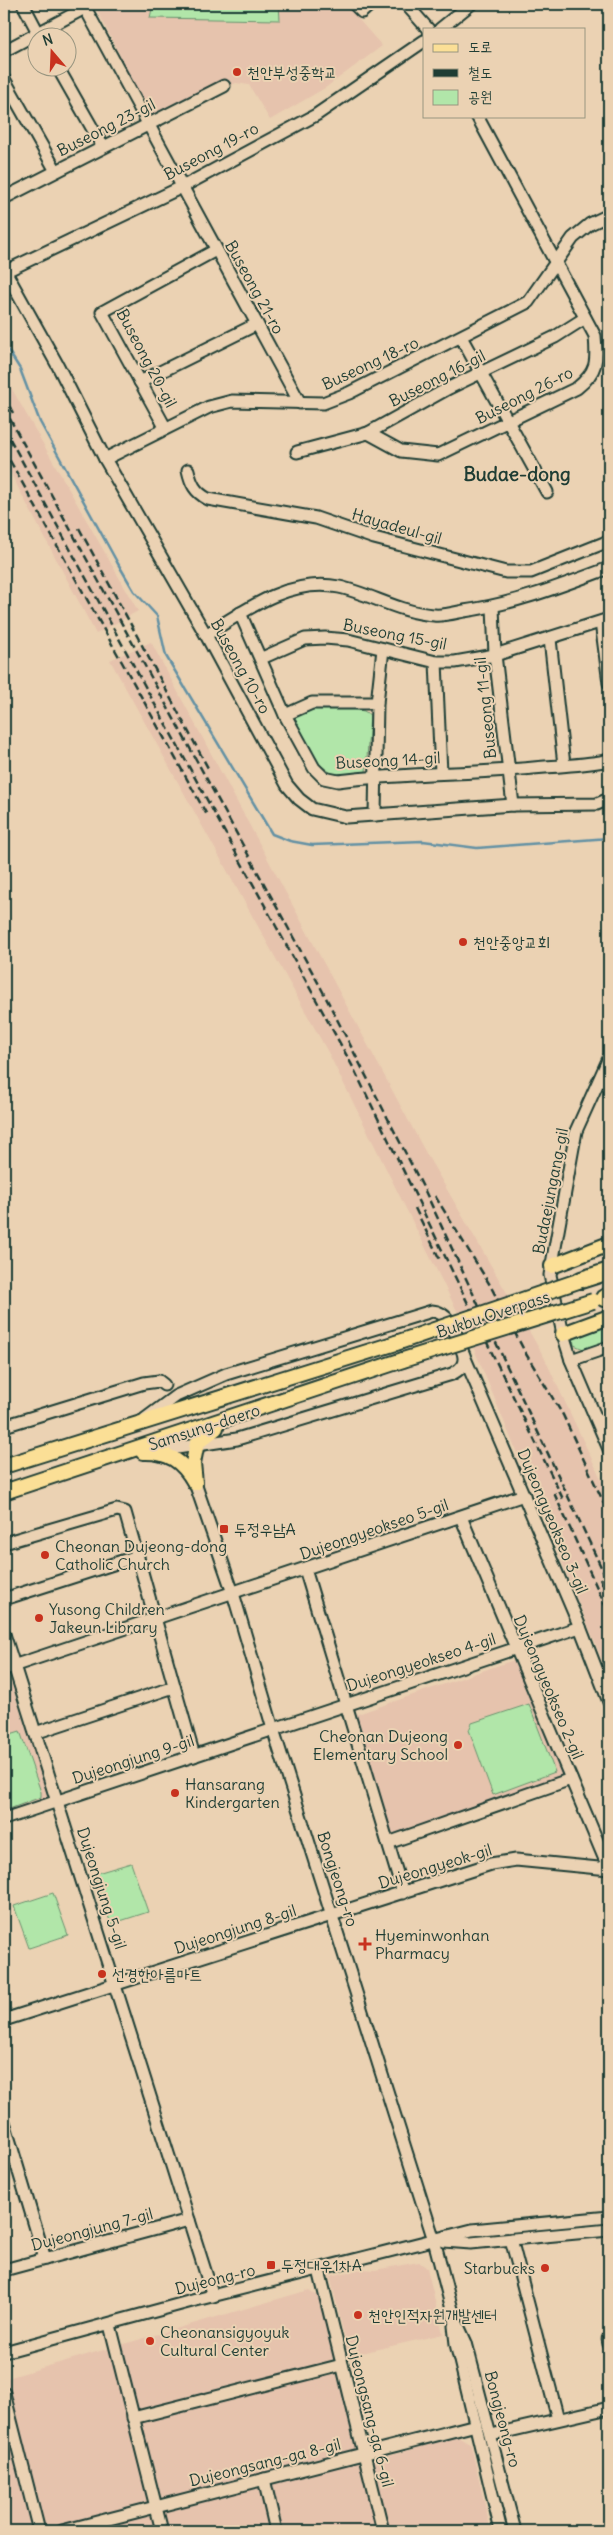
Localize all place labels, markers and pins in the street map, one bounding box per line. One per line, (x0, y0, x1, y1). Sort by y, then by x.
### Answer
place label: 천안부성중학교 (247, 62, 337, 82)
marker: 천안부성중학교 (231, 66, 243, 78)
place label: 천안중앙교회 (473, 932, 550, 952)
marker: 천안중앙교회 (457, 936, 469, 948)
place label: 두정우남A (234, 1519, 296, 1539)
marker: 두정우남A (218, 1523, 230, 1535)
place label: Cheonan Dujeong-dong Catholic Church (55, 1536, 227, 1574)
marker: Cheonan Dujeong-dong Catholic Church (39, 1549, 51, 1561)
place label: Yusong Children Jakeun Library (49, 1599, 165, 1637)
marker: Yusong Children Jakeun Library (33, 1612, 45, 1624)
place label: Cheonan Dujeong Elementary School (313, 1726, 448, 1764)
marker: Cheonan Dujeong Elementary School (452, 1739, 464, 1751)
place label: Hansarang Kindergarten (185, 1774, 280, 1812)
marker: Hansarang Kindergarten (169, 1787, 181, 1799)
place label: Hyeminwonhan Pharmacy (375, 1925, 489, 1963)
marker: Hyeminwonhan Pharmacy (359, 1938, 371, 1950)
place label: 선경한아름마트 (112, 1964, 202, 1984)
marker: 선경한아름마트 (96, 1968, 108, 1980)
place label: 두정대우1차A (281, 2255, 362, 2275)
place label: Starbucks (464, 2258, 535, 2278)
marker: 두정대우1차A (265, 2259, 277, 2271)
marker: Starbucks (539, 2262, 551, 2274)
place label: 천안인적자원개발센터 (368, 2305, 497, 2325)
marker: 천안인적자원개발센터 (352, 2309, 364, 2321)
place label: Cheonansigyoyuk Cultural Center (160, 2322, 290, 2360)
marker: Cheonansigyoyuk Cultural Center (144, 2335, 156, 2347)

